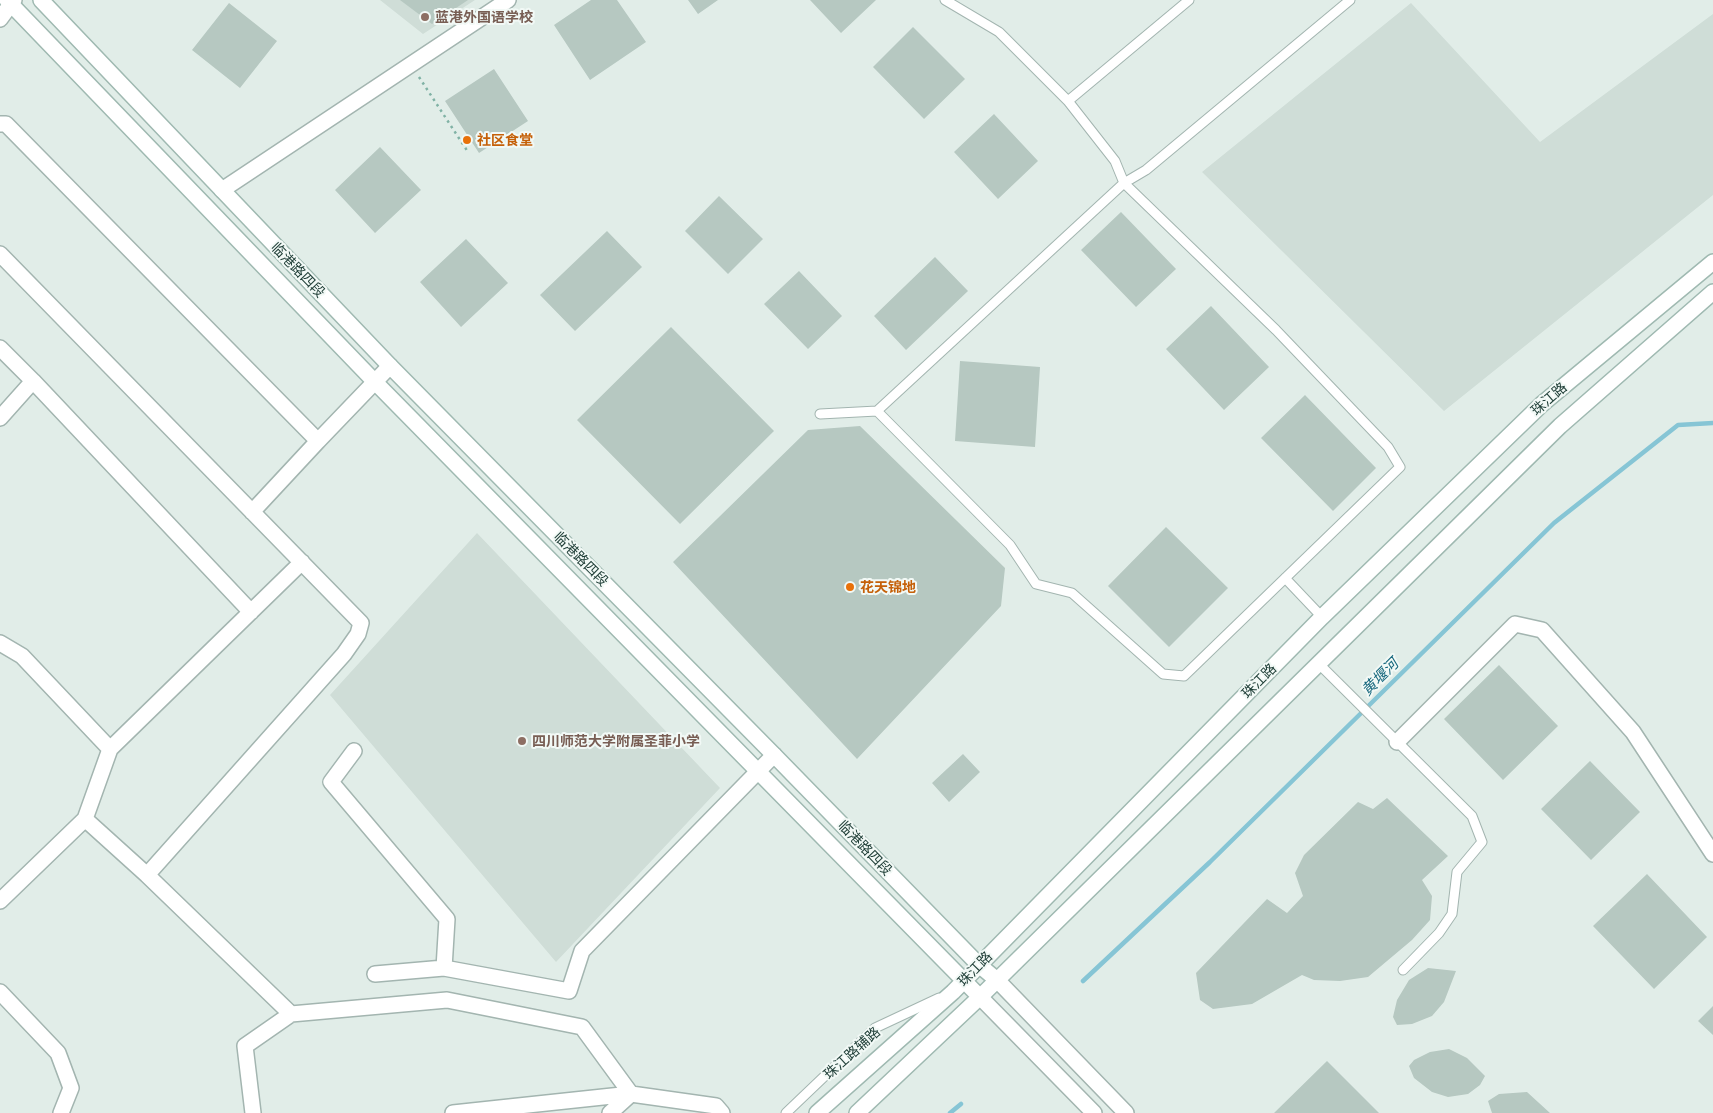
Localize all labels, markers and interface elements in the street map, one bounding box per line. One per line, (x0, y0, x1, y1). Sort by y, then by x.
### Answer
place label: 蓝港外国语学校 (435, 9, 533, 25)
marker: 蓝港外国语学校 (419, 11, 431, 23)
place label: 社区食堂 (477, 132, 533, 148)
marker: 社区食堂 (461, 134, 473, 146)
street label: 临港路四段 (268, 239, 328, 301)
street label: 珠江路 (1528, 379, 1570, 419)
street label: 临港路四段 (550, 528, 612, 590)
place label: 花天锦地 (860, 579, 916, 595)
marker: 花天锦地 (844, 581, 856, 593)
water label: 黄堰河 (1358, 655, 1402, 699)
street label: 珠江路 (1238, 660, 1280, 702)
place label: 四川师范大学附属圣菲小学 (532, 733, 700, 749)
marker: 四川师范大学附属圣菲小学 (516, 735, 528, 747)
street label: 临港路四段 (835, 817, 895, 879)
street label: 珠江路 (954, 948, 996, 990)
street label: 珠江路辅路 (820, 1023, 884, 1083)

